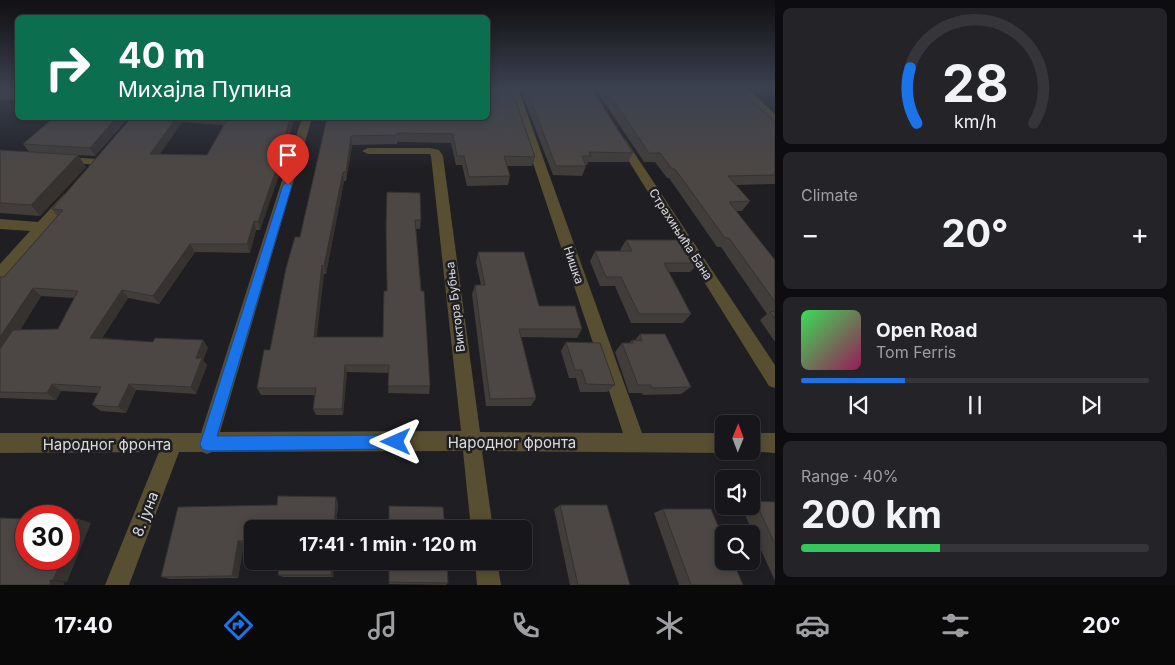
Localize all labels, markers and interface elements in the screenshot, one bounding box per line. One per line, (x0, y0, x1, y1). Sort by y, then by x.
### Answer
text: 40 m (118, 34, 206, 76)
icon: right (35, 35, 100, 100)
text: 28 (942, 52, 1008, 115)
text: Михајла Пупина (118, 76, 292, 102)
text: km/h (954, 111, 996, 132)
pin (267, 134, 309, 185)
icon: arrive (274, 141, 302, 169)
text: Climate (801, 185, 858, 205)
street label: Страхињића Бана (646, 186, 716, 282)
text: 20° (941, 210, 1009, 256)
text: − (801, 217, 820, 251)
text: + (1130, 217, 1149, 251)
street label: Нишка (561, 244, 587, 286)
street label: Виктора Бубња (442, 261, 468, 353)
text: Open Road (876, 319, 977, 342)
text: Tom Ferris (876, 342, 956, 362)
icon: previous (845, 391, 873, 419)
icon: pause (961, 391, 989, 419)
icon: next (1077, 391, 1105, 419)
position arrow (369, 415, 421, 467)
north arrow (715, 415, 760, 460)
map controls (715, 415, 760, 570)
street label: Народног фронта (448, 433, 576, 452)
street label: Народног фронта (43, 435, 171, 454)
text: Range · 40% (801, 466, 899, 486)
button: sound (715, 470, 760, 515)
street label: 8. јуна (128, 489, 162, 539)
text: 200 km (801, 491, 942, 537)
speed limit sign: 30 (15, 505, 80, 570)
button: search (715, 525, 760, 570)
text: 17:41 · 1 min · 120 m (299, 533, 477, 556)
icon: directions (221, 608, 256, 643)
icon: music (365, 608, 400, 643)
icon: phone (508, 608, 543, 643)
icon: climate (652, 608, 687, 643)
icon: car (795, 608, 830, 643)
icon: filters (938, 608, 973, 643)
text: 17:40 (54, 612, 113, 638)
text: 20° (1082, 612, 1121, 638)

